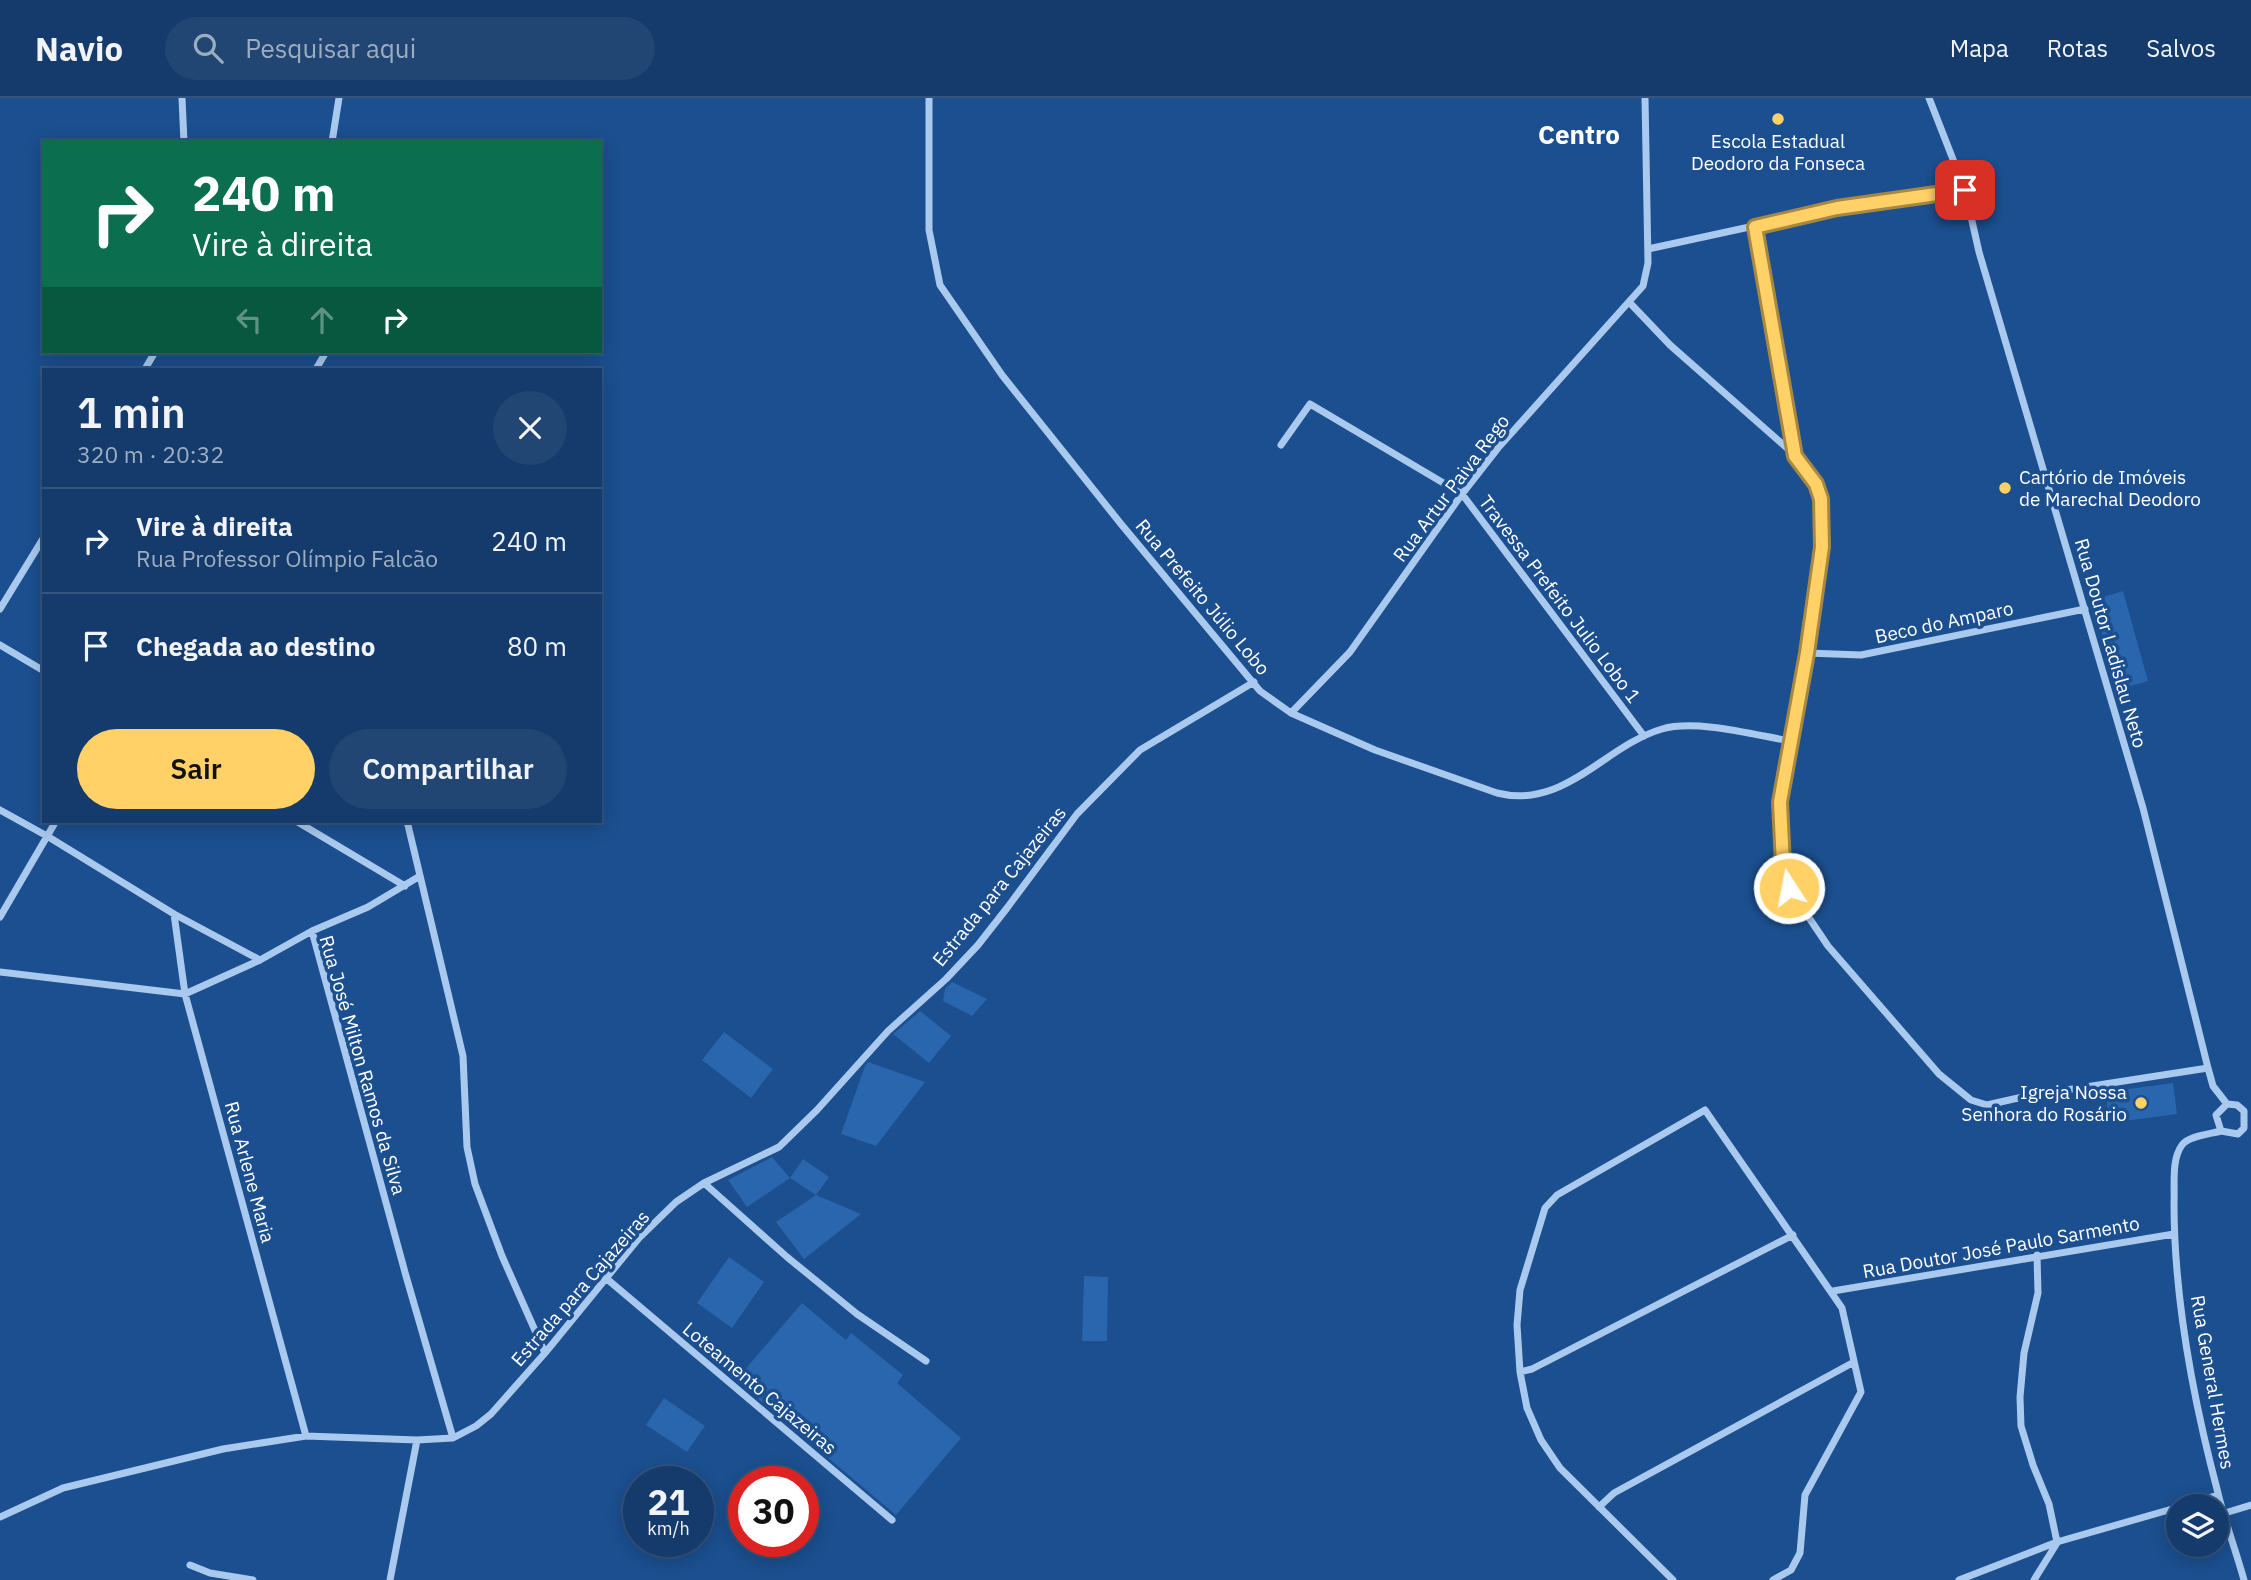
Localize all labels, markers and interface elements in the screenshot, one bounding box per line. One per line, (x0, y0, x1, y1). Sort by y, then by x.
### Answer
search box (165, 17, 655, 80)
text: Navio (35, 27, 123, 70)
icon: search (189, 29, 227, 67)
text: Pesquisar aqui (245, 31, 416, 65)
text: Mapa (1950, 32, 2009, 64)
text: Rotas (2047, 32, 2108, 64)
text: Salvos (2146, 32, 2216, 64)
marker: Escola Estadual Deodoro da Fonseca (1770, 111, 1786, 127)
district label: Centro (1538, 117, 1620, 151)
place label: Escola Estadual Deodoro da Fonseca (1691, 129, 1865, 175)
pin (1935, 160, 1995, 220)
text: 240 m (192, 161, 336, 224)
icon: right (77, 168, 168, 259)
icon: arrive (1946, 171, 1984, 209)
text: Vire à direita (192, 223, 373, 265)
icon: left (230, 301, 268, 339)
icon: ahead (303, 301, 341, 339)
icon: right (376, 301, 414, 339)
text: 1 min (77, 385, 186, 440)
button: close (493, 391, 567, 465)
street label: Rua Artur Paiva Rego (1388, 409, 1514, 567)
text: 320 m · 20:32 (77, 439, 224, 469)
place label: Cartório de Imóveis de Marechal Deodoro (2019, 465, 2201, 511)
marker: Cartório de Imóveis de Marechal Deodoro (1997, 480, 2013, 496)
street label: Travessa Prefeito Julio Lobo 1 (1474, 490, 1646, 708)
text: Vire à direita (136, 509, 293, 543)
street label: Rua Prefeito Júlio Lobo (1131, 514, 1275, 680)
icon: right (77, 522, 115, 560)
text: 240 m (491, 524, 567, 558)
street label: Rua Doutor Ladislau Neto (2070, 535, 2152, 751)
text: Rua Professor Olímpio Falcão (136, 543, 438, 573)
street label: Beco do Amparo (1873, 596, 2015, 648)
icon: arrive (77, 627, 115, 665)
text: Chegada ao destino (136, 629, 375, 663)
text: 80 m (507, 629, 567, 663)
button: Sair (77, 729, 315, 809)
button: Compartilhar (329, 729, 567, 809)
street label: Estrada para Cajazeiras (927, 801, 1071, 971)
position arrow (1752, 851, 1826, 925)
street label: Rua José Milton Ramos da Silva (314, 933, 412, 1197)
place label: Igreja Nossa Senhora do Rosário (1961, 1080, 2127, 1126)
marker: Igreja Nossa Senhora do Rosário (2133, 1095, 2149, 1111)
street label: Rua Arlene Maria (220, 1099, 280, 1245)
street label: Estrada para Cajazeiras (506, 1205, 654, 1371)
street label: Rua Doutor José Paulo Sarmento (1861, 1211, 2141, 1283)
street label: Rua General Hermes (2186, 1293, 2240, 1471)
street label: Loteamento Cajazeiras (678, 1317, 842, 1459)
speed limit sign: 30 (728, 1466, 819, 1557)
text: 21 (647, 1479, 690, 1525)
map controls (2166, 1494, 2229, 1557)
button: layers (2166, 1494, 2229, 1557)
text: km/h (647, 1517, 690, 1540)

